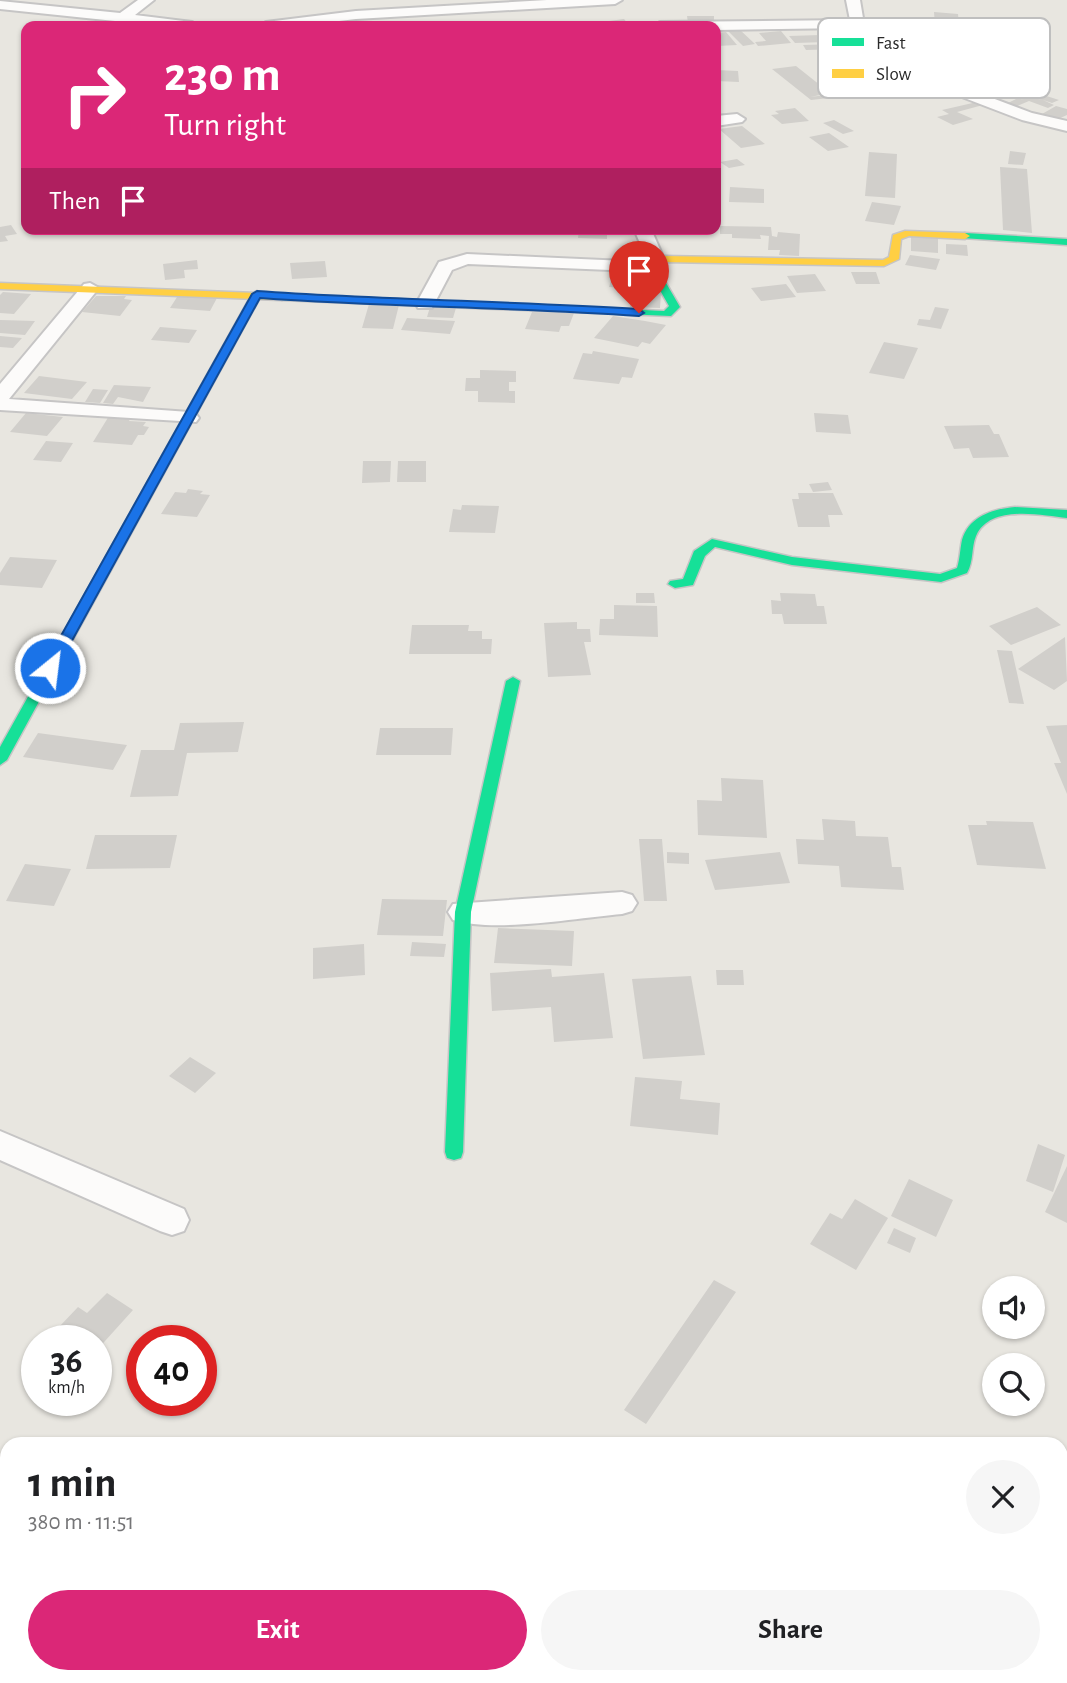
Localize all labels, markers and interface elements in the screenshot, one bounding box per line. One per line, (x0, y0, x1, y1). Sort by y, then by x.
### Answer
legend (818, 18, 1050, 98)
text: Fast (876, 34, 906, 53)
icon: right (49, 49, 140, 140)
text: 230 m (164, 51, 281, 100)
text: Slow (876, 65, 912, 84)
text: Turn right (164, 109, 286, 141)
icon: arrive (114, 182, 152, 220)
text: Then (49, 188, 100, 214)
pin (609, 241, 669, 313)
icon: arrive (620, 252, 658, 290)
position arrow (13, 631, 87, 705)
map controls (982, 1276, 1045, 1416)
button: sound (982, 1276, 1045, 1339)
speed limit sign: 40 (126, 1325, 217, 1416)
text: 36 (50, 1344, 82, 1379)
button: search (982, 1353, 1045, 1416)
text: km/h (48, 1379, 85, 1397)
button: close (966, 1460, 1040, 1534)
text: 1 min (28, 1462, 117, 1504)
text: 380 m · 11:51 (28, 1511, 134, 1534)
button: Exit (28, 1590, 527, 1670)
button: Share (541, 1590, 1040, 1670)

